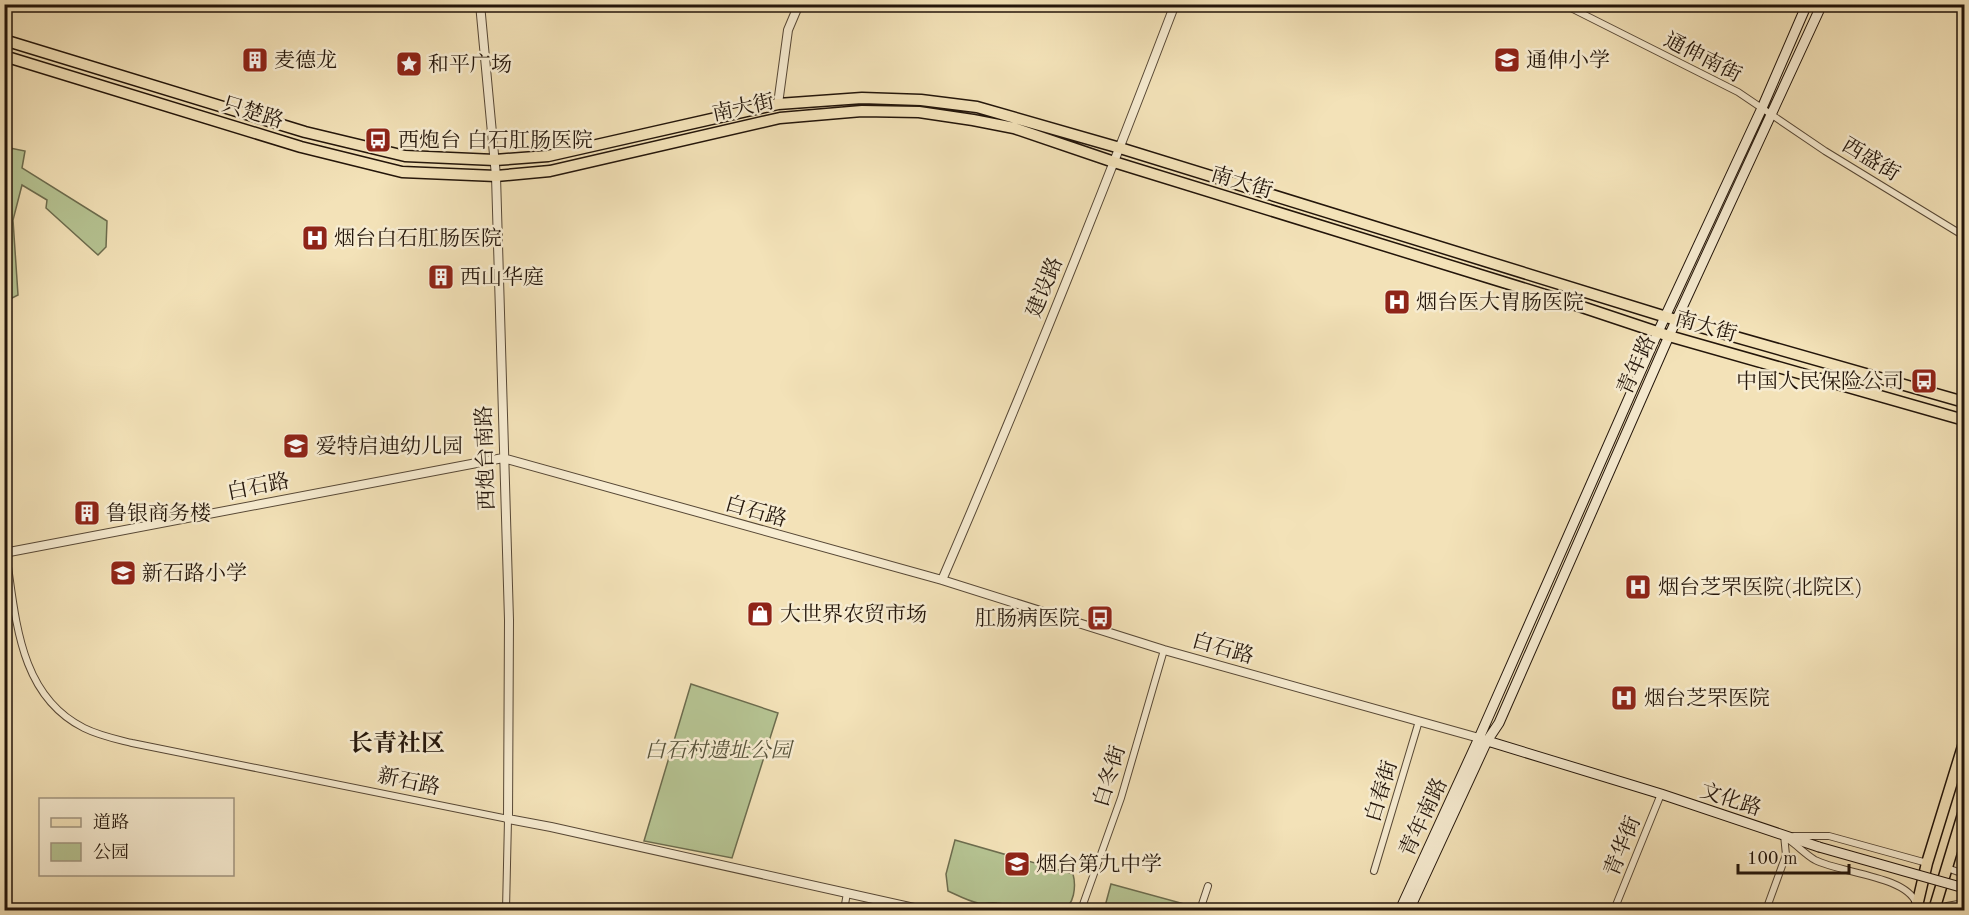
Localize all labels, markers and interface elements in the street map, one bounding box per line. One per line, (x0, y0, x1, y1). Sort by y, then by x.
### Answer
street label: 通伸南街 (1660, 28, 1745, 87)
building icon: 麦德龙 (240, 45, 270, 75)
school or university icon: 通伸小学 (1492, 45, 1522, 75)
place label: 麦德龙 (274, 49, 337, 72)
place icon: 和平广场 (394, 49, 424, 79)
place label: 通伸小学 (1526, 49, 1610, 72)
place label: 和平广场 (428, 53, 512, 76)
street label: 南大街 (710, 90, 776, 125)
street label: 只楚路 (219, 92, 286, 133)
bus stop icon: 西炮台 白石肛肠医院 (363, 125, 393, 155)
place label: 西炮台 白石肛肠医院 (398, 129, 593, 152)
street label: 西盛街 (1838, 132, 1904, 186)
street label: 南大街 (1208, 162, 1275, 203)
hospital icon: 烟台白石肛肠医院 (300, 223, 330, 253)
place label: 烟台白石肛肠医院 (334, 227, 502, 250)
street label: 建设路 (1022, 254, 1067, 321)
building icon: 西山华庭 (426, 262, 456, 292)
place label: 西山华庭 (460, 266, 544, 289)
hospital icon: 烟台医大胃肠医院 (1382, 287, 1412, 317)
place label: 烟台医大胃肠医院 (1416, 291, 1584, 314)
street label: 南大街 (1672, 307, 1739, 346)
street label: 青年路 (1612, 331, 1660, 399)
bus stop icon: 中国人民保险公司 (1909, 366, 1939, 396)
place label: 中国人民保险公司 (1736, 370, 1904, 393)
street label: 西炮台南路 (472, 405, 499, 511)
school or university icon: 爱特启迪幼儿园 (281, 431, 311, 461)
place label: 爱特启迪幼儿园 (316, 435, 463, 458)
street label: 白石路 (225, 469, 291, 504)
street label: 白石路 (722, 492, 789, 531)
building icon: 鲁银商务楼 (72, 498, 102, 528)
place label: 鲁银商务楼 (106, 502, 211, 525)
school or university icon: 新石路小学 (108, 558, 138, 588)
place label: 新石路小学 (142, 562, 247, 585)
hospital icon: 烟台芝罘医院(北院区) (1623, 572, 1653, 602)
place label: 烟台芝罘医院(北院区) (1658, 576, 1863, 599)
shop icon: 大世界农贸市场 (745, 599, 775, 629)
place label: 大世界农贸市场 (780, 603, 927, 626)
bus stop icon: 肛肠病医院 (1085, 603, 1115, 633)
place label: 肛肠病医院 (975, 607, 1080, 630)
street label: 白石路 (1189, 629, 1256, 668)
hospital icon: 烟台芝罘医院 (1609, 683, 1639, 713)
place label: 烟台芝罘医院 (1644, 687, 1770, 710)
district label: 长青社区 (349, 730, 445, 757)
park label: 白石村遗址公园 (645, 739, 794, 762)
street label: 白冬街 (1089, 743, 1130, 810)
street label: 白春街 (1361, 758, 1402, 825)
street label: 新石路 (376, 764, 442, 799)
street label: 青年南路 (1394, 774, 1452, 860)
street label: 文化路 (1697, 779, 1764, 820)
legend (39, 798, 234, 876)
text: 道路 (93, 812, 129, 832)
street label: 青华街 (1600, 813, 1645, 880)
scale bar (1738, 837, 1849, 875)
text: 公园 (93, 843, 129, 862)
school or university icon: 烟台第九中学 (1002, 849, 1032, 879)
text: 100 m (1747, 850, 1798, 868)
place label: 烟台第九中学 (1036, 853, 1162, 876)

